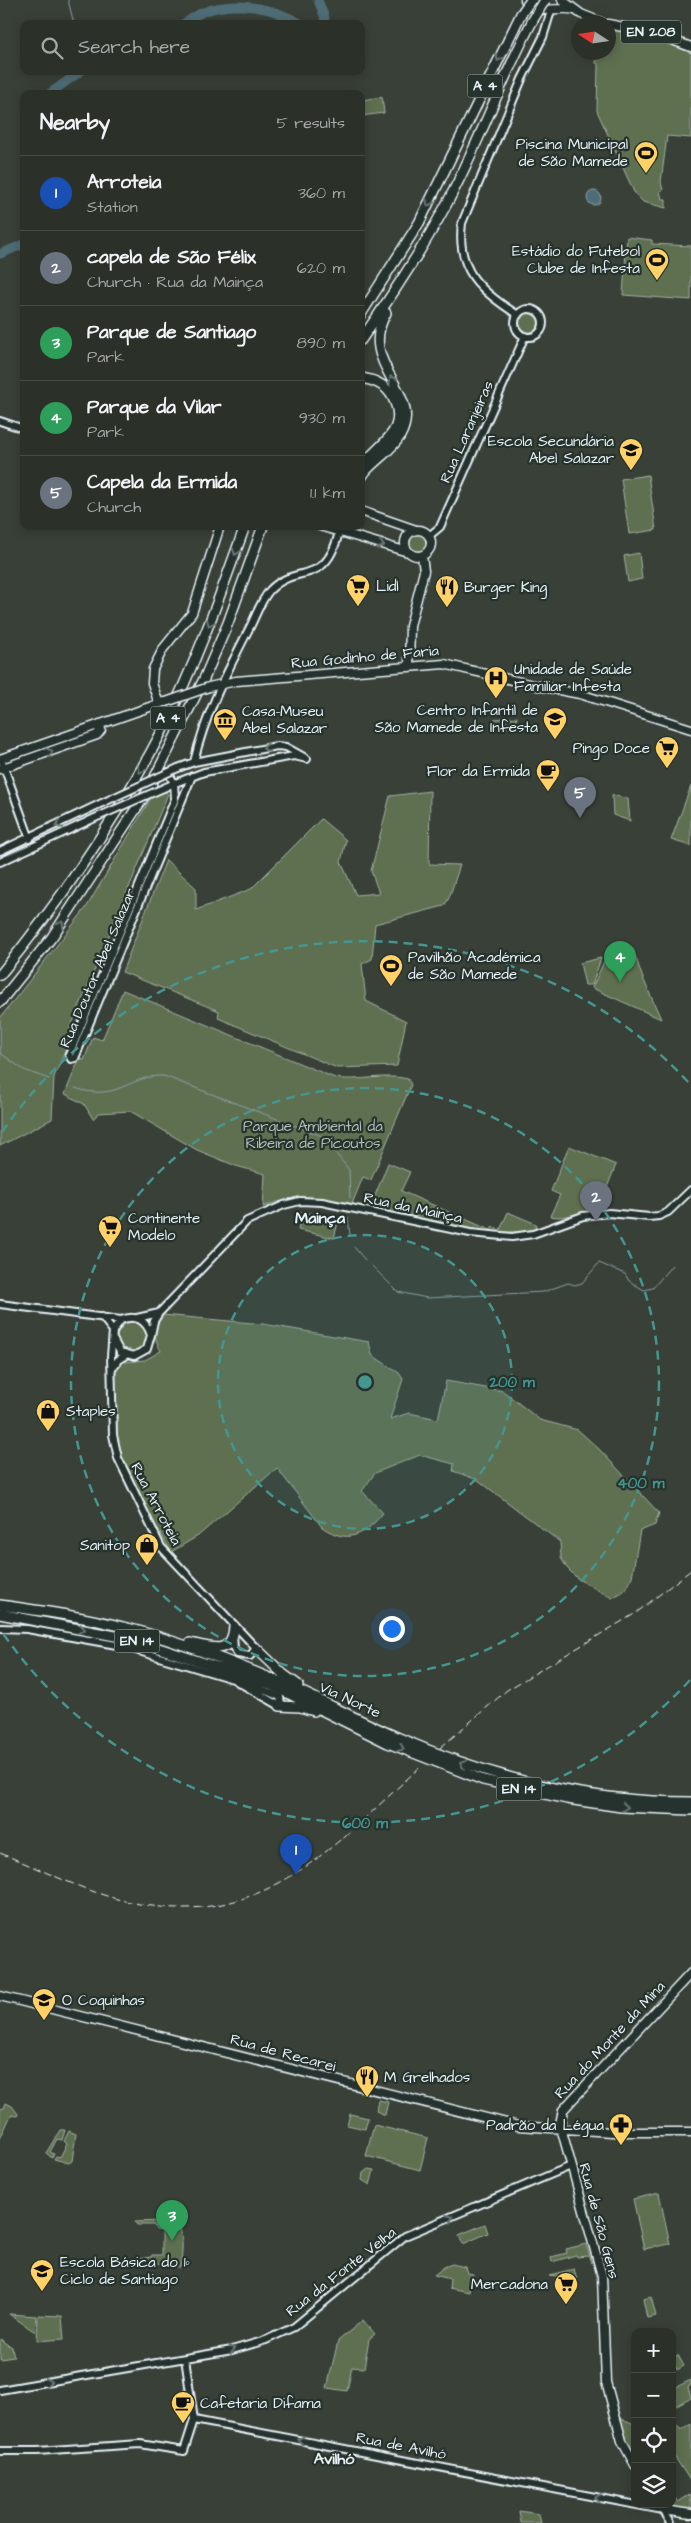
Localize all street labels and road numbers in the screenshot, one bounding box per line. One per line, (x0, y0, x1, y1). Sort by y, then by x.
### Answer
road number: EN 208 (621, 21, 681, 44)
road number: A 4 (468, 74, 502, 98)
street label: Rua Laranjeiras (435, 377, 499, 486)
street label: Rua Godinho de Faria (290, 640, 440, 674)
road number: A 4 (150, 706, 186, 730)
street label: Rua Doutor Abel Salazar (55, 885, 141, 1051)
street label: Rua da Mainça (362, 1187, 465, 1229)
street label: Rua Arroteia (125, 1459, 187, 1549)
road number: EN 14 (114, 1630, 160, 1652)
street label: Via Norte (316, 1677, 384, 1723)
road number: EN 14 (496, 1778, 542, 1800)
street label: Rua do Monte da Mina (550, 1976, 670, 2103)
street label: Rua de Recarei (228, 2029, 339, 2077)
street label: Rua de São Gens (573, 2161, 625, 2282)
street label: Rua da Fonte Velha (281, 2222, 401, 2322)
street label: Rua de Avilhó (354, 2427, 449, 2465)

